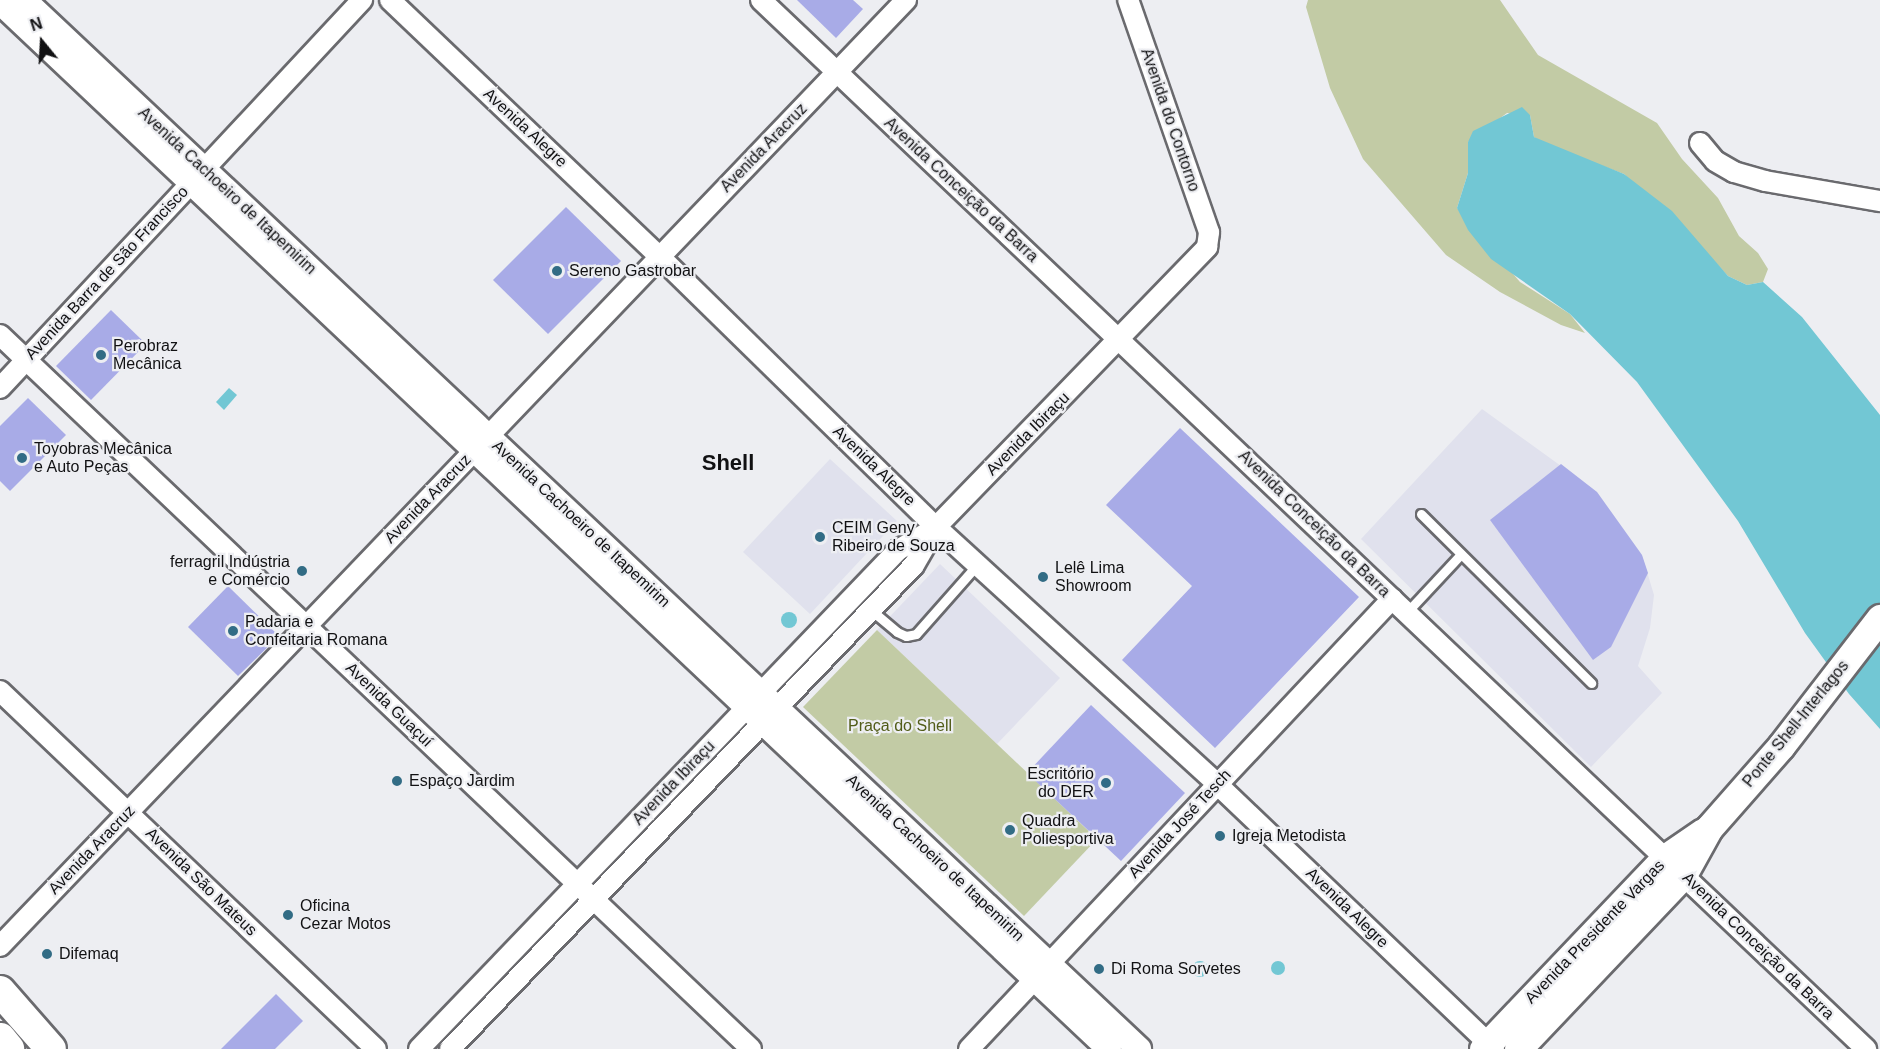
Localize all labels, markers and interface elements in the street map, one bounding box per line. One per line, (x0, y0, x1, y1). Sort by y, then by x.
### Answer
north arrow (12, 12, 72, 72)
text: N (28, 15, 44, 34)
street label: Avenida do Contorno (1136, 46, 1204, 194)
street label: Avenida Alegre (479, 84, 571, 172)
street label: Avenida Aracruz (716, 99, 812, 197)
street label: Avenida Cachoeiro de Itapemirim (134, 103, 320, 279)
street label: Avenida Conceição da Barra (880, 114, 1042, 266)
street label: Avenida Barra de São Francisco (22, 182, 192, 364)
place label: Sereno Gastrobar (569, 261, 696, 281)
marker: Sereno Gastrobar (550, 264, 564, 278)
place label: Perobraz Mecânica (113, 336, 181, 374)
marker: Perobraz Mecânica (94, 348, 108, 362)
street label: Avenida Ibiraçu (982, 388, 1074, 480)
street label: Avenida Alegre (828, 422, 920, 510)
street label: Avenida Cachoeiro de Itapemirim (488, 436, 674, 612)
place label: Toyobras Mecânica e Auto Peças (34, 439, 172, 477)
street label: Avenida Conceição da Barra (1234, 446, 1394, 602)
street label: Avenida Aracruz (380, 450, 476, 548)
district label: Shell (702, 450, 754, 476)
marker: Toyobras Mecânica e Auto Peças (15, 451, 29, 465)
place label: CEIM Geny Ribeiro de Souza (832, 518, 955, 556)
marker: CEIM Geny Ribeiro de Souza (813, 530, 827, 544)
place label: ferragril Indústria e Comércio (170, 552, 290, 590)
place label: Lelê Lima Showroom (1055, 558, 1131, 596)
marker: ferragril Indústria e Comércio (295, 564, 309, 578)
marker: Lelê Lima Showroom (1036, 570, 1050, 584)
place label: Padaria e Confeitaria Romana (245, 612, 387, 650)
marker: Padaria e Confeitaria Romana (226, 624, 240, 638)
street label: Ponte Shell-Interlagos (1739, 657, 1853, 791)
street label: Avenida Guaçuí (341, 659, 437, 751)
park label: Praça do Shell (848, 716, 952, 736)
street label: Avenida Ibiraçu (629, 737, 719, 829)
place label: Escritório do DER (1027, 764, 1094, 802)
street label: Avenida José Tesch (1125, 766, 1235, 882)
street label: Avenida Cachoeiro de Itapemirim (842, 770, 1028, 946)
place label: Espaço Jardim (409, 771, 515, 791)
marker: Espaço Jardim (390, 774, 404, 788)
marker: Escritório do DER (1099, 776, 1113, 790)
street label: Avenida Aracruz (44, 801, 140, 899)
place label: Quadra Poliesportiva (1022, 811, 1114, 849)
marker: Quadra Poliesportiva (1003, 823, 1017, 837)
street label: Avenida São Mateus (141, 824, 261, 940)
place label: Igreja Metodista (1232, 826, 1346, 846)
marker: Igreja Metodista (1213, 829, 1227, 843)
street label: Avenida Presidente Vargas (1521, 856, 1669, 1008)
street label: Avenida Alegre (1301, 864, 1393, 952)
street label: Avenida Conceição da Barra (1678, 868, 1838, 1024)
place label: Oficina Cezar Motos (300, 896, 391, 934)
marker: Oficina Cezar Motos (281, 908, 295, 922)
place label: Difemaq (59, 944, 119, 964)
marker: Difemaq (40, 947, 54, 961)
place label: Di Roma Sorvetes (1111, 959, 1241, 979)
marker: Di Roma Sorvetes (1092, 962, 1106, 976)

